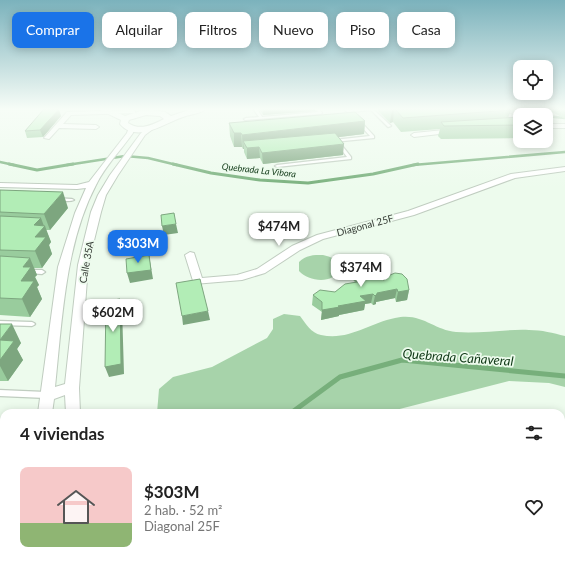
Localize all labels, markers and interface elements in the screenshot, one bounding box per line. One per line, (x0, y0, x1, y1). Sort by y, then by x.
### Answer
chip: Comprar (12, 12, 94, 48)
chip: Alquilar (102, 12, 177, 48)
chip: Filtros (185, 12, 251, 48)
chip: Nuevo (259, 12, 328, 48)
chip: Piso (336, 12, 389, 48)
chip: Casa (397, 12, 455, 48)
map controls (513, 60, 553, 148)
button: locate (513, 60, 553, 100)
button: layers (513, 108, 553, 148)
water label: Quebrada La Vibora (221, 161, 297, 179)
street label: Diagonal 25F (335, 212, 395, 238)
pin: $474M (251, 213, 307, 247)
text: $474M (258, 218, 300, 234)
pin: $303M (110, 230, 166, 264)
text: $303M (117, 235, 159, 251)
street label: Calle 35A (76, 240, 96, 284)
pin: $374M (333, 254, 389, 288)
text: $374M (340, 259, 382, 275)
pin: $602M (85, 299, 141, 333)
text: $602M (92, 304, 134, 320)
water label: Quebrada Cañaveral (402, 345, 514, 369)
icon: filters (523, 422, 545, 444)
text: 4 viviendas (20, 423, 105, 444)
text: $303M (144, 481, 200, 502)
icon: home (52, 483, 100, 531)
icon: heart (523, 496, 545, 518)
text: 2 hab. · 52 m² (144, 502, 222, 518)
text: Diagonal 25F (144, 518, 220, 534)

